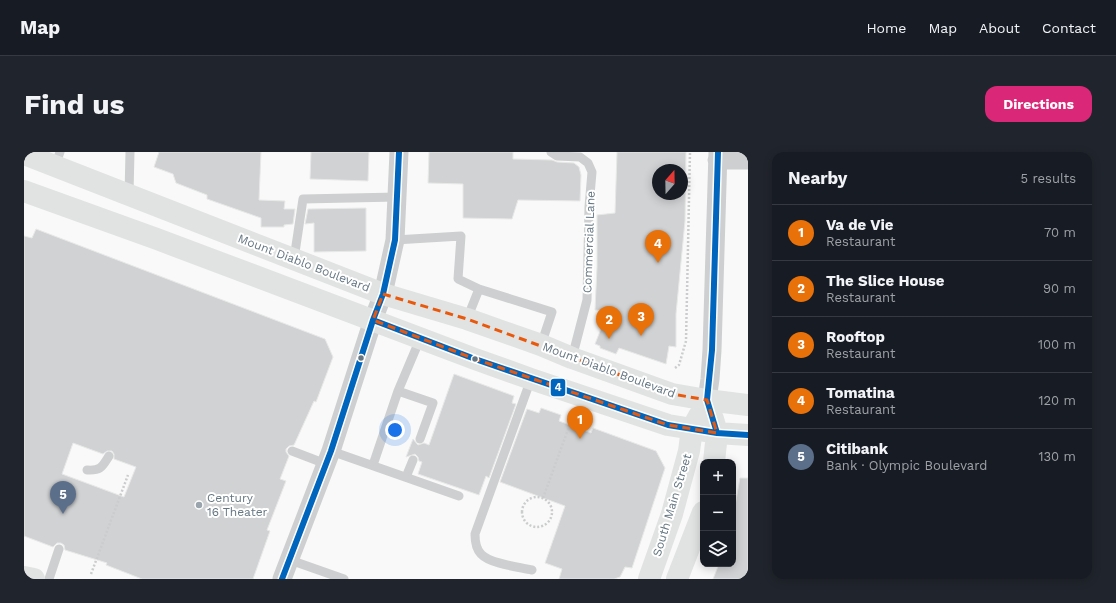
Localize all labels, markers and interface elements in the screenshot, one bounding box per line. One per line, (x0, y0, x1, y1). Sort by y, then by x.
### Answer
text: Map (20, 16, 60, 39)
text: Home (866, 20, 906, 36)
text: Map (928, 20, 957, 36)
text: About (979, 20, 1020, 36)
text: Contact (1042, 20, 1096, 36)
button: Directions (985, 86, 1092, 122)
text: Find us (24, 88, 124, 121)
north arrow (652, 164, 688, 200)
text: Nearby (788, 168, 847, 188)
text: 5 results (1021, 171, 1076, 186)
street label: Commercial Lane (580, 191, 598, 293)
text: Va de Vie (826, 216, 893, 234)
text: 1 (798, 225, 804, 240)
text: 70 m (1044, 225, 1076, 240)
pin: 4 (645, 230, 671, 263)
street label: Mount Diablo Boulevard (236, 231, 372, 295)
text: Restaurant (826, 234, 896, 249)
text: The Slice House (826, 272, 944, 290)
text: 2 (797, 281, 805, 296)
text: 90 m (1043, 281, 1076, 296)
text: Restaurant (826, 290, 896, 305)
pin: 3 (628, 303, 654, 336)
pin: 2 (596, 306, 622, 339)
text: Rooftop (826, 328, 885, 346)
text: 3 (797, 337, 805, 352)
text: 100 m (1038, 337, 1076, 352)
street label: Mount Diablo Boulevard (541, 339, 677, 401)
text: Restaurant (826, 346, 896, 361)
unlabelled marker (356, 353, 366, 363)
unlabelled marker (470, 354, 480, 364)
line badge: 4 (550, 378, 566, 397)
text: 4 (554, 381, 562, 394)
text: Tomatina (826, 384, 895, 402)
text: 4 (797, 393, 805, 408)
text: 120 m (1038, 393, 1076, 408)
text: Restaurant (826, 402, 896, 417)
pin: 1 (567, 406, 593, 439)
your location (385, 420, 405, 440)
text: Citibank (826, 440, 888, 458)
text: 5 (797, 449, 805, 464)
text: 130 m (1038, 449, 1076, 464)
street label: South Main Street (650, 452, 694, 558)
text: Bank · Olympic Boulevard (826, 458, 987, 473)
map controls (700, 459, 736, 567)
button: + (700, 459, 736, 495)
pin: 5 (50, 481, 76, 514)
place label: Century 16 Theater (207, 491, 268, 519)
button: − (700, 495, 736, 531)
marker: Century 16 Theater (194, 500, 204, 510)
button: layers (700, 531, 736, 567)

